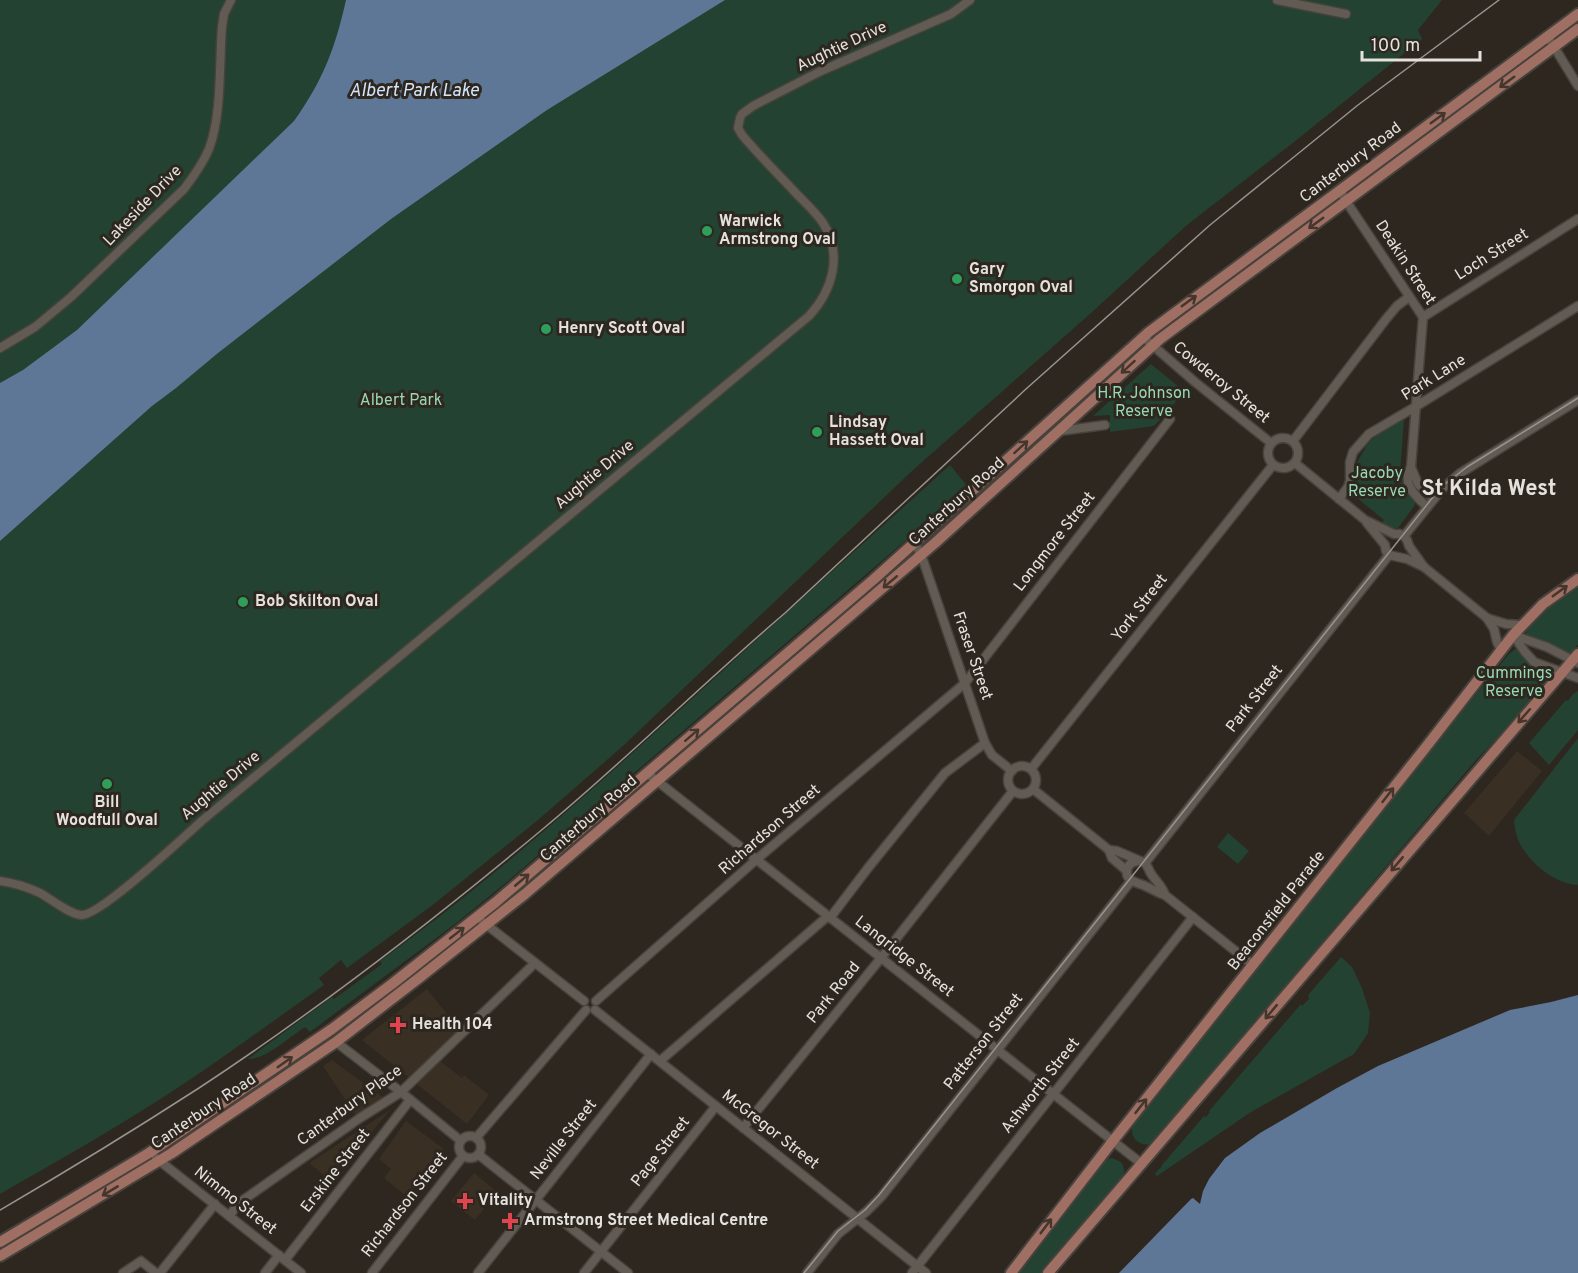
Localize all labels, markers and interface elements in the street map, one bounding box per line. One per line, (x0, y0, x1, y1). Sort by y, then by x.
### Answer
street label: Aughtie Drive (794, 17, 890, 77)
scale bar (1362, 24, 1480, 62)
text: 100 m (1371, 35, 1420, 58)
one-way arrow (1500, 76, 1516, 88)
water label: Albert Park Lake (349, 80, 479, 103)
one-way arrow (1429, 111, 1445, 124)
street label: Canterbury Road (1296, 118, 1406, 208)
street label: Lakeside Drive (99, 161, 187, 251)
place label: Warwick Armstrong Oval (719, 212, 836, 250)
one-way arrow (1309, 216, 1325, 229)
street label: Deakin Street (1370, 217, 1440, 309)
marker: Warwick Armstrong Oval (700, 224, 714, 238)
street label: Loch Street (1452, 225, 1532, 285)
place label: Gary Smorgon Oval (969, 260, 1073, 298)
marker: Gary Smorgon Oval (950, 272, 964, 286)
one-way arrow (1181, 295, 1197, 307)
place label: Henry Scott Oval (558, 319, 685, 339)
marker: Henry Scott Oval (539, 322, 553, 336)
street label: Cowderoy Street (1168, 338, 1274, 428)
street label: Park Lane (1398, 350, 1470, 406)
one-way arrow (1121, 360, 1136, 374)
park label: H.R. Johnson Reserve (1097, 384, 1191, 422)
park label: Albert Park (360, 391, 442, 411)
place label: Lindsay Hassett Oval (829, 413, 924, 451)
marker: Lindsay Hassett Oval (810, 425, 824, 439)
street label: Aughtie Drive (551, 436, 639, 514)
one-way arrow (1013, 440, 1028, 454)
street label: Canterbury Road (905, 454, 1009, 550)
park label: Jacoby Reserve (1348, 464, 1406, 502)
district label: St Kilda West (1422, 476, 1556, 503)
street label: Longmore Street (1010, 488, 1100, 596)
street label: York Street (1107, 570, 1173, 646)
one-way arrow (882, 575, 898, 588)
one-way arrow (1552, 585, 1568, 597)
place label: Bob Skilton Oval (255, 592, 378, 612)
marker: Bob Skilton Oval (236, 595, 250, 609)
street label: Fraser Street (948, 609, 996, 703)
street label: Park Street (1222, 661, 1288, 737)
park label: Cummings Reserve (1476, 664, 1552, 702)
one-way arrow (1518, 708, 1531, 724)
one-way arrow (684, 728, 699, 742)
street label: Aughtie Drive (177, 747, 265, 825)
street label: Canterbury Road (536, 771, 642, 867)
marker: Bill Woodfull Oval (100, 777, 114, 791)
street label: Richardson Street (715, 780, 825, 880)
one-way arrow (1381, 788, 1395, 803)
place label: Bill Woodfull Oval (56, 793, 158, 831)
street label: Beaconsfield Parade (1224, 847, 1330, 975)
one-way arrow (1391, 856, 1404, 872)
one-way arrow (514, 873, 529, 887)
street label: Langridge Street (850, 912, 958, 1002)
one-way arrow (449, 927, 465, 939)
street label: Park Road (803, 958, 865, 1028)
street label: Patterson Street (940, 990, 1028, 1094)
one-way arrow (1264, 1004, 1278, 1019)
place label: Health 104 (412, 1015, 493, 1035)
marker: Health 104 (389, 1016, 407, 1034)
street label: Ashworth Street (997, 1034, 1085, 1138)
one-way arrow (277, 1056, 293, 1068)
street label: Canterbury Place (294, 1061, 406, 1151)
street label: Canterbury Road (148, 1070, 260, 1154)
street label: McGregor Street (717, 1086, 823, 1174)
street label: Neville Street (526, 1096, 602, 1184)
one-way arrow (1134, 1098, 1147, 1114)
street label: Page Street (627, 1113, 695, 1191)
street label: Erskine Street (297, 1125, 375, 1217)
street label: Richardson Street (358, 1148, 452, 1262)
street label: Nimmo Street (190, 1162, 280, 1240)
one-way arrow (102, 1185, 119, 1197)
place label: Vitality (478, 1191, 533, 1211)
marker: Vitality (456, 1192, 474, 1210)
place label: Armstrong Street Medical Centre (524, 1211, 768, 1231)
marker: Armstrong Street Medical Centre (501, 1212, 519, 1230)
one-way arrow (1040, 1219, 1052, 1235)

